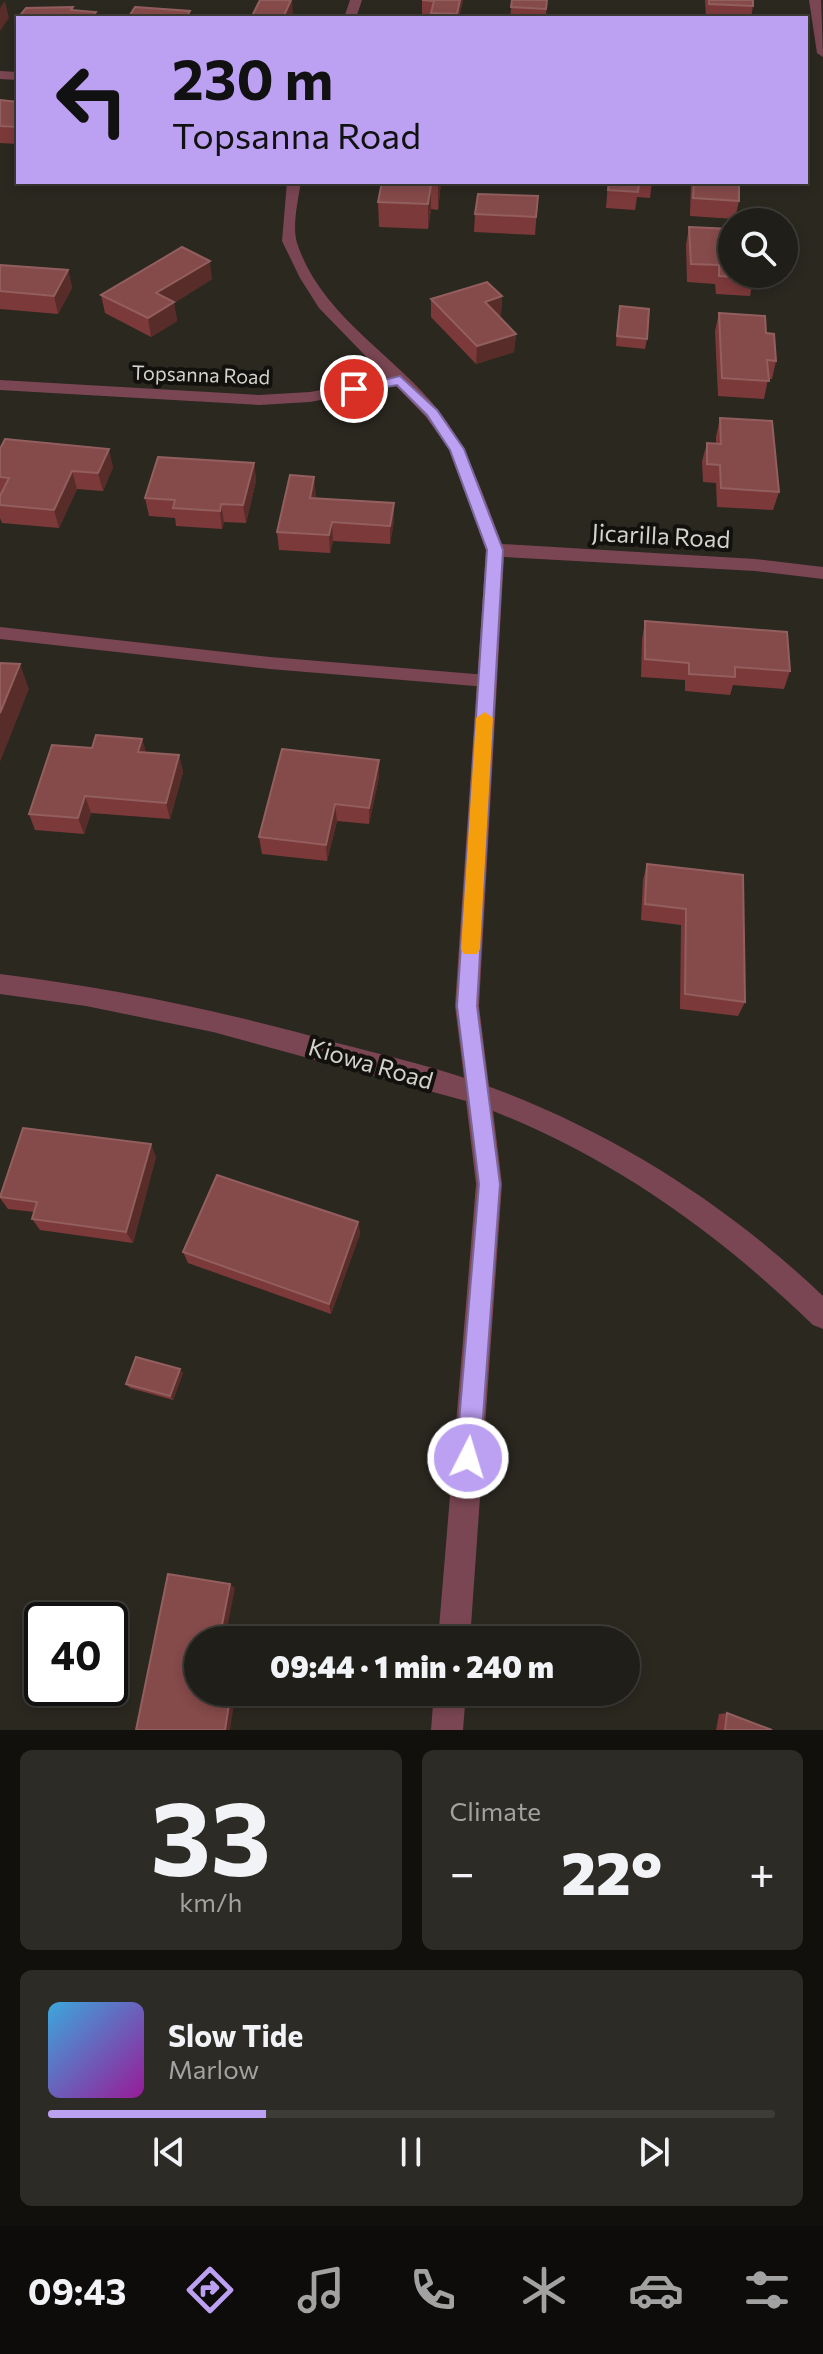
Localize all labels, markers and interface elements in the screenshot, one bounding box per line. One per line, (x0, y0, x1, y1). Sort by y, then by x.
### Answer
text: 230 m (172, 43, 333, 112)
icon: left (40, 48, 144, 152)
text: Topsanna Road (172, 112, 421, 156)
map controls (718, 208, 798, 288)
button: search (718, 208, 798, 288)
pin (320, 355, 388, 423)
street label: Topsanna Road (131, 360, 271, 388)
icon: arrive (332, 367, 376, 411)
street label: Jicarilla Road (591, 517, 731, 553)
street label: Kiowa Road (305, 1031, 437, 1095)
position arrow (426, 1416, 510, 1500)
speed limit sign: 40 (24, 1602, 128, 1706)
text: 09:44 · 1 min · 240 m (270, 1647, 554, 1684)
text: 33 (150, 1770, 271, 1897)
text: Climate (450, 1795, 541, 1826)
text: 22° (561, 1834, 662, 1907)
text: − (450, 1844, 475, 1898)
text: + (749, 1844, 775, 1898)
text: km/h (179, 1886, 242, 1917)
text: Slow Tide (168, 2016, 303, 2053)
text: Marlow (168, 2053, 259, 2084)
icon: previous (147, 2130, 191, 2174)
icon: pause (389, 2130, 433, 2174)
icon: next (632, 2130, 676, 2174)
icon: directions (182, 2262, 238, 2318)
icon: music (293, 2262, 349, 2318)
icon: phone (405, 2262, 461, 2318)
icon: climate (516, 2262, 572, 2318)
icon: car (628, 2262, 684, 2318)
icon: filters (739, 2262, 795, 2318)
text: 09:43 (28, 2268, 126, 2312)

